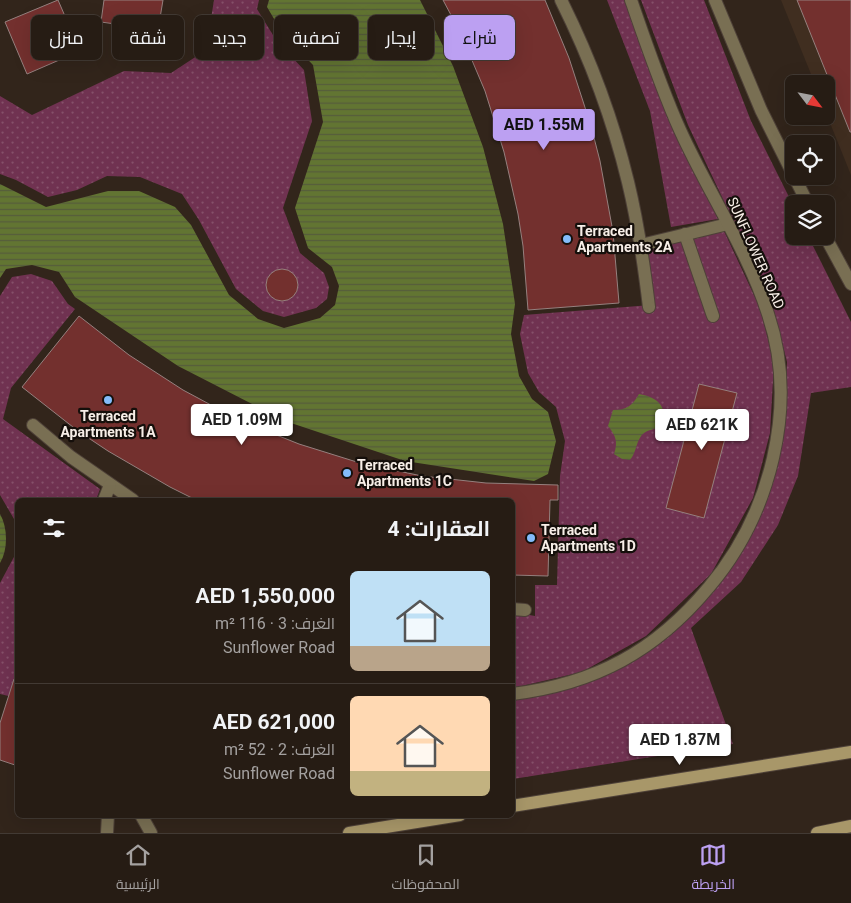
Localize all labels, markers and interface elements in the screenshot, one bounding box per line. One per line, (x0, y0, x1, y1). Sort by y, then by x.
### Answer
chip: منزل (31, 15, 102, 60)
chip: شقة (112, 15, 184, 60)
chip: جديد (194, 15, 264, 60)
chip: تصفية (274, 15, 358, 60)
chip: إيجار (368, 15, 434, 60)
chip: شراء (444, 15, 515, 60)
north arrow (785, 75, 835, 125)
map controls (785, 75, 835, 245)
pin: AED 1.55M (487, 108, 601, 151)
text: AED 1.55M (504, 115, 584, 134)
button: locate (785, 135, 835, 185)
street label: SUNFLOWER ROAD (724, 195, 788, 311)
button: layers (785, 195, 835, 245)
place label: Terraced Apartments 2A (577, 223, 673, 255)
marker: Terraced Apartments 2A (561, 233, 573, 245)
marker: Terraced Apartments 1A (102, 394, 114, 406)
pin: AED 1.09M (185, 404, 299, 446)
place label: Terraced Apartments 1A (60, 408, 156, 440)
pin: AED 621K (650, 408, 754, 451)
text: AED 1.09M (202, 410, 282, 429)
text: AED 621K (666, 415, 738, 434)
place label: Terraced Apartments 1C (357, 457, 452, 489)
marker: Terraced Apartments 1C (341, 467, 353, 479)
icon: filters (40, 514, 68, 542)
text: العقارات: 4 (388, 517, 490, 541)
place label: Terraced Apartments 1D (541, 522, 636, 554)
marker: Terraced Apartments 1D (525, 532, 537, 544)
text: AED 1,550,000 (196, 584, 335, 608)
icon: home (390, 591, 450, 651)
text: الغرف: 3 · 116 m² (215, 614, 335, 633)
text: Sunflower Road (223, 638, 335, 657)
text: AED 621,000 (213, 710, 335, 734)
icon: home (390, 716, 450, 776)
pin: AED 1.87M (623, 724, 737, 766)
text: AED 1.87M (640, 730, 720, 749)
text: الغرف: 2 · 52 m² (224, 740, 335, 759)
text: Sunflower Road (223, 764, 335, 783)
tab: الرئيسية (116, 841, 160, 897)
tab: المحفوظات (392, 841, 460, 897)
tab: الخريطة (691, 841, 735, 897)

